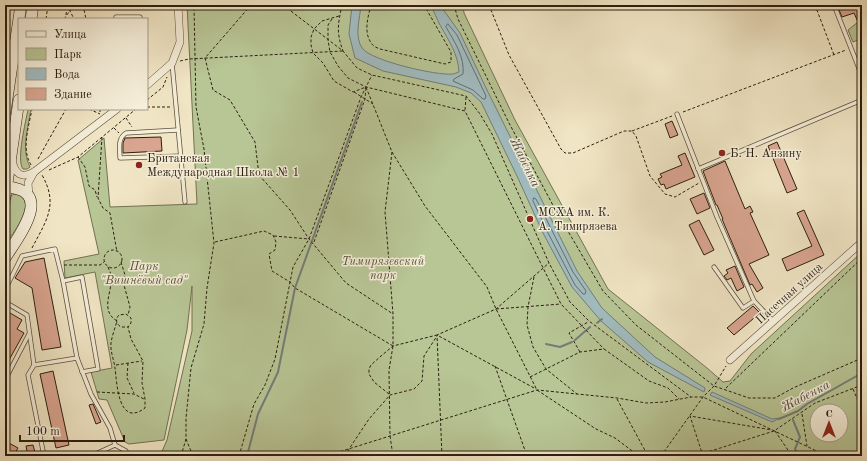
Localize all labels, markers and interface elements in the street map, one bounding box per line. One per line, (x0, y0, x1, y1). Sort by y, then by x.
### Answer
legend (18, 18, 148, 110)
text: Улица (54, 29, 87, 41)
text: Парк (54, 49, 82, 61)
text: Вода (54, 69, 80, 81)
text: Здание (54, 89, 92, 101)
water label: Жабенка (507, 136, 542, 189)
marker: Б. Н. Анзину (717, 148, 727, 158)
place label: Б. Н. Анзину (730, 148, 802, 160)
place label: Британская Международная Школа № 1 (147, 153, 299, 179)
marker: Британская Международная Школа № 1 (134, 160, 144, 170)
place label: МСХА им. К. А. Тимирязева (538, 207, 617, 233)
marker: МСХА им. К. А. Тимирязева (525, 214, 535, 224)
park label: Тимирязевский парк (342, 256, 425, 282)
park label: Парк "Вишнёвый сад" (101, 261, 189, 287)
street label: Пасечная улица (754, 261, 825, 327)
water label: Жабенка (779, 378, 832, 414)
north arrow (809, 403, 849, 443)
text: С (825, 409, 833, 420)
scale bar (20, 417, 124, 443)
text: 100 m (26, 426, 60, 438)

